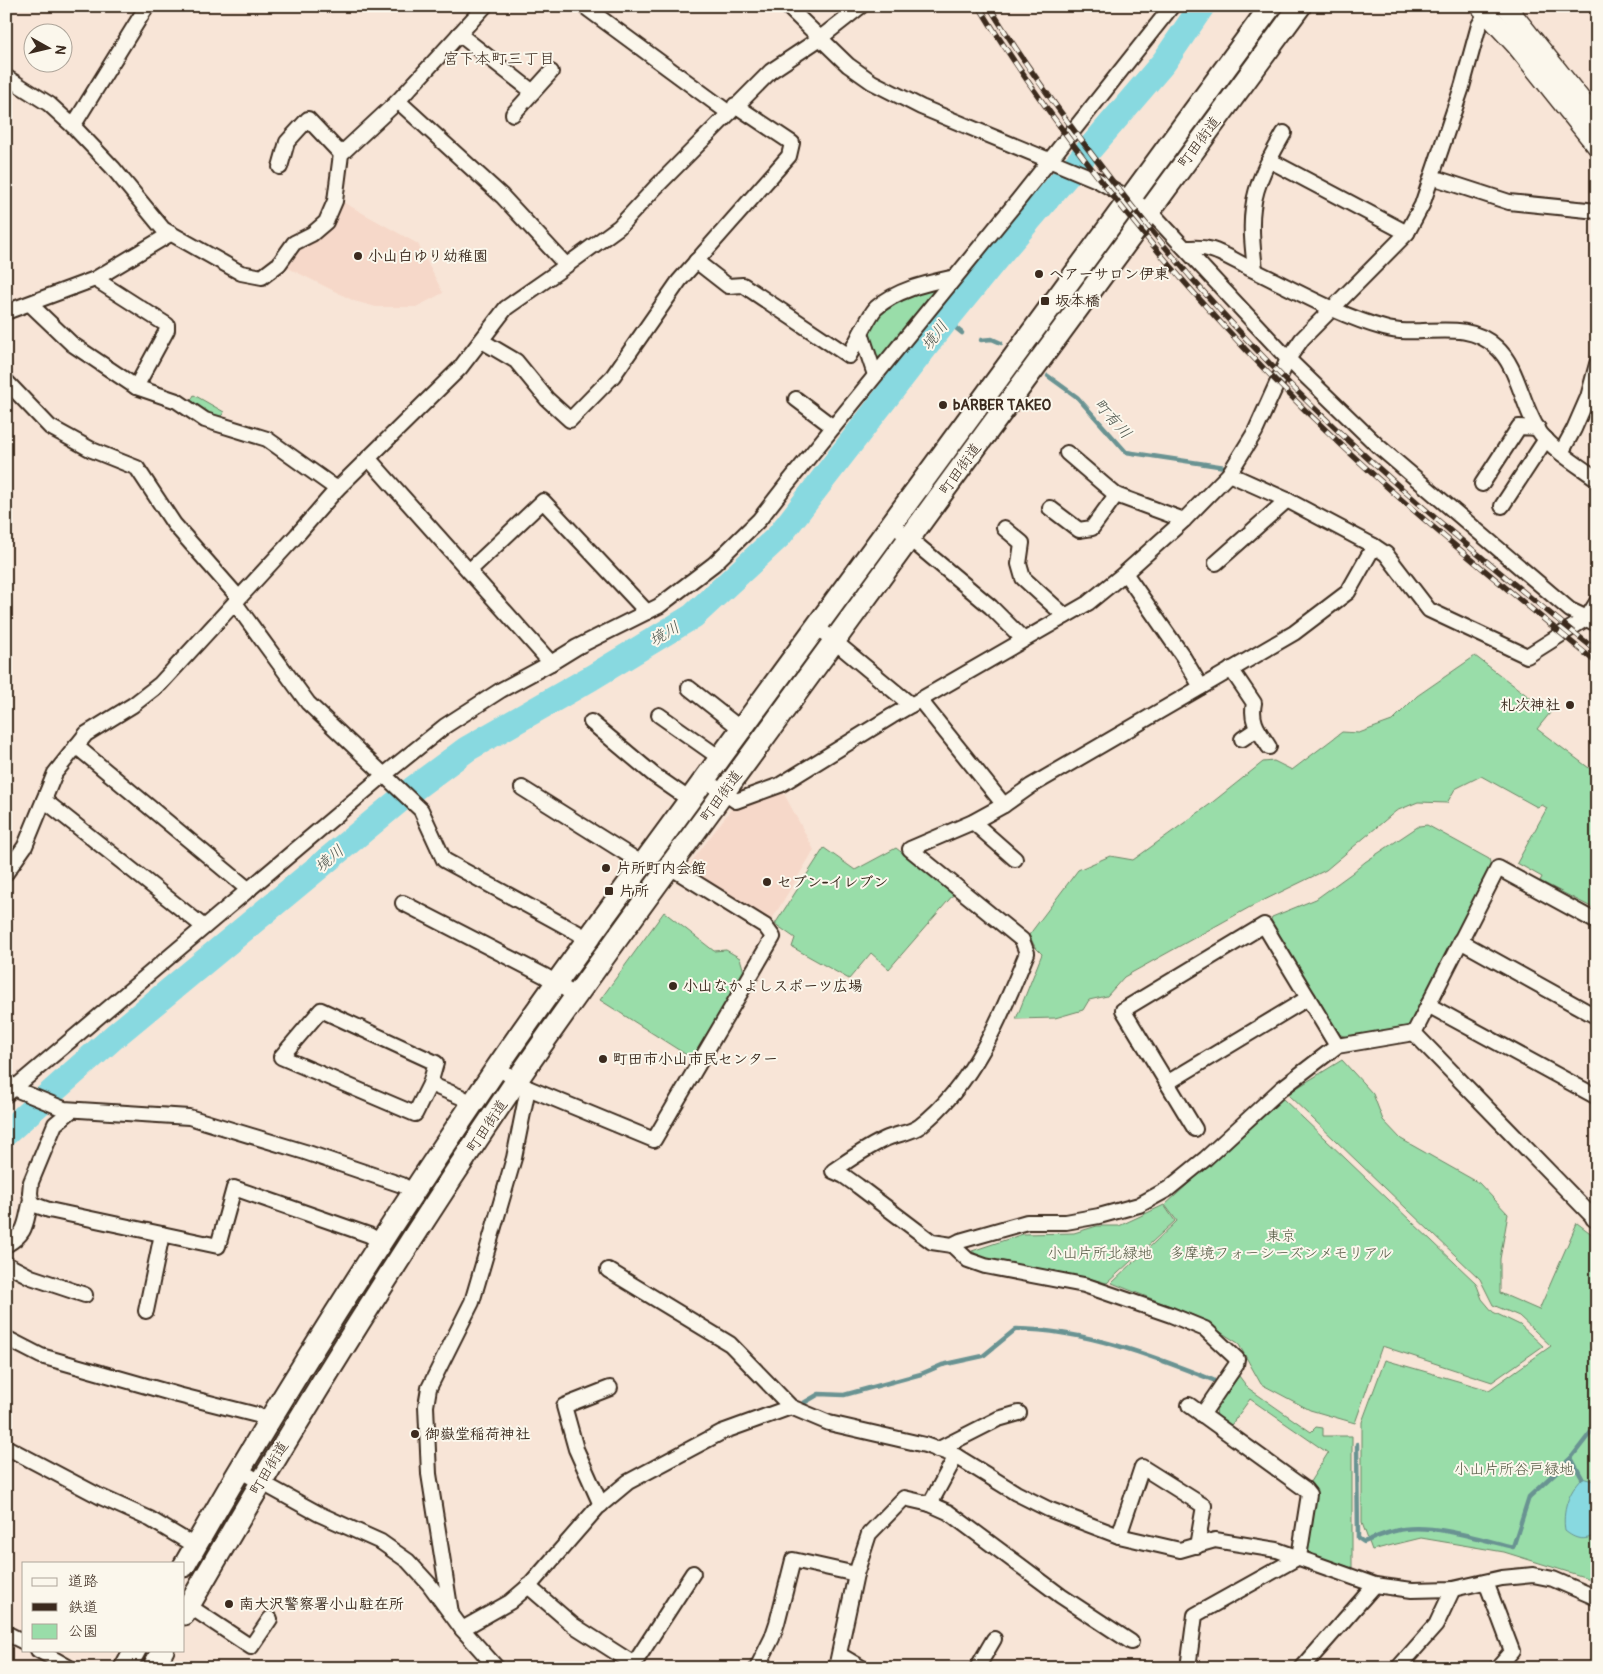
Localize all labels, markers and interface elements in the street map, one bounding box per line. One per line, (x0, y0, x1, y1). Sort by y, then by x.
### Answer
north arrow (22, 22, 72, 72)
text: N (51, 44, 69, 56)
district label: 宮下本町三丁目 (443, 49, 555, 69)
street label: 町田街道 (1174, 113, 1225, 172)
place label: 小山白ゆり幼稚園 (368, 247, 488, 266)
marker: 小山白ゆり幼稚園 (352, 250, 364, 262)
place label: ヘアーサロン伊東 (1049, 265, 1169, 284)
marker: ヘアーサロン伊東 (1033, 268, 1045, 280)
place label: 坂本橋 (1055, 292, 1100, 311)
marker: 坂本橋 (1039, 295, 1051, 307)
water label: 境川 (917, 317, 953, 354)
water label: 町有川 (1089, 394, 1136, 443)
place label: bARBER TAKEO (953, 396, 1051, 415)
marker: bARBER TAKEO (937, 399, 949, 411)
street label: 町田街道 (935, 439, 986, 499)
water label: 境川 (646, 617, 683, 651)
place label: 札次神社 (1500, 696, 1560, 715)
marker: 札次神社 (1564, 699, 1576, 711)
street label: 町田街道 (696, 766, 747, 826)
water label: 境川 (311, 841, 348, 877)
place label: 片所町内会館 (616, 859, 706, 878)
marker: 片所町内会館 (600, 862, 612, 874)
place label: セブン-イレブン (777, 873, 888, 892)
marker: セブン-イレブン (761, 876, 773, 888)
place label: 片所 (619, 882, 649, 901)
marker: 片所 (603, 885, 615, 897)
place label: 小山なかよしスポーツ広場 (683, 977, 863, 996)
marker: 小山なかよしスポーツ広場 (667, 980, 679, 992)
place label: 町田市小山市民センター (613, 1050, 778, 1069)
marker: 町田市小山市民センター (597, 1053, 609, 1065)
street label: 町田街道 (463, 1096, 512, 1156)
park label: 東京 多摩境フォーシーズンメモリアル (1169, 1227, 1393, 1263)
park label: 小山片所北緑地 (1047, 1244, 1153, 1263)
place label: 御嶽堂稲荷神社 (425, 1425, 530, 1444)
marker: 御嶽堂稲荷神社 (409, 1428, 421, 1440)
street label: 町田街道 (246, 1438, 293, 1499)
park label: 小山片所谷戸緑地 (1454, 1460, 1574, 1479)
legend (22, 1562, 185, 1652)
text: 道路 (68, 1572, 98, 1591)
place label: 南大沢警察署小山駐在所 (239, 1595, 404, 1614)
text: 鉄道 (68, 1598, 98, 1617)
marker: 南大沢警察署小山駐在所 (223, 1598, 235, 1610)
text: 公園 (68, 1622, 98, 1641)

